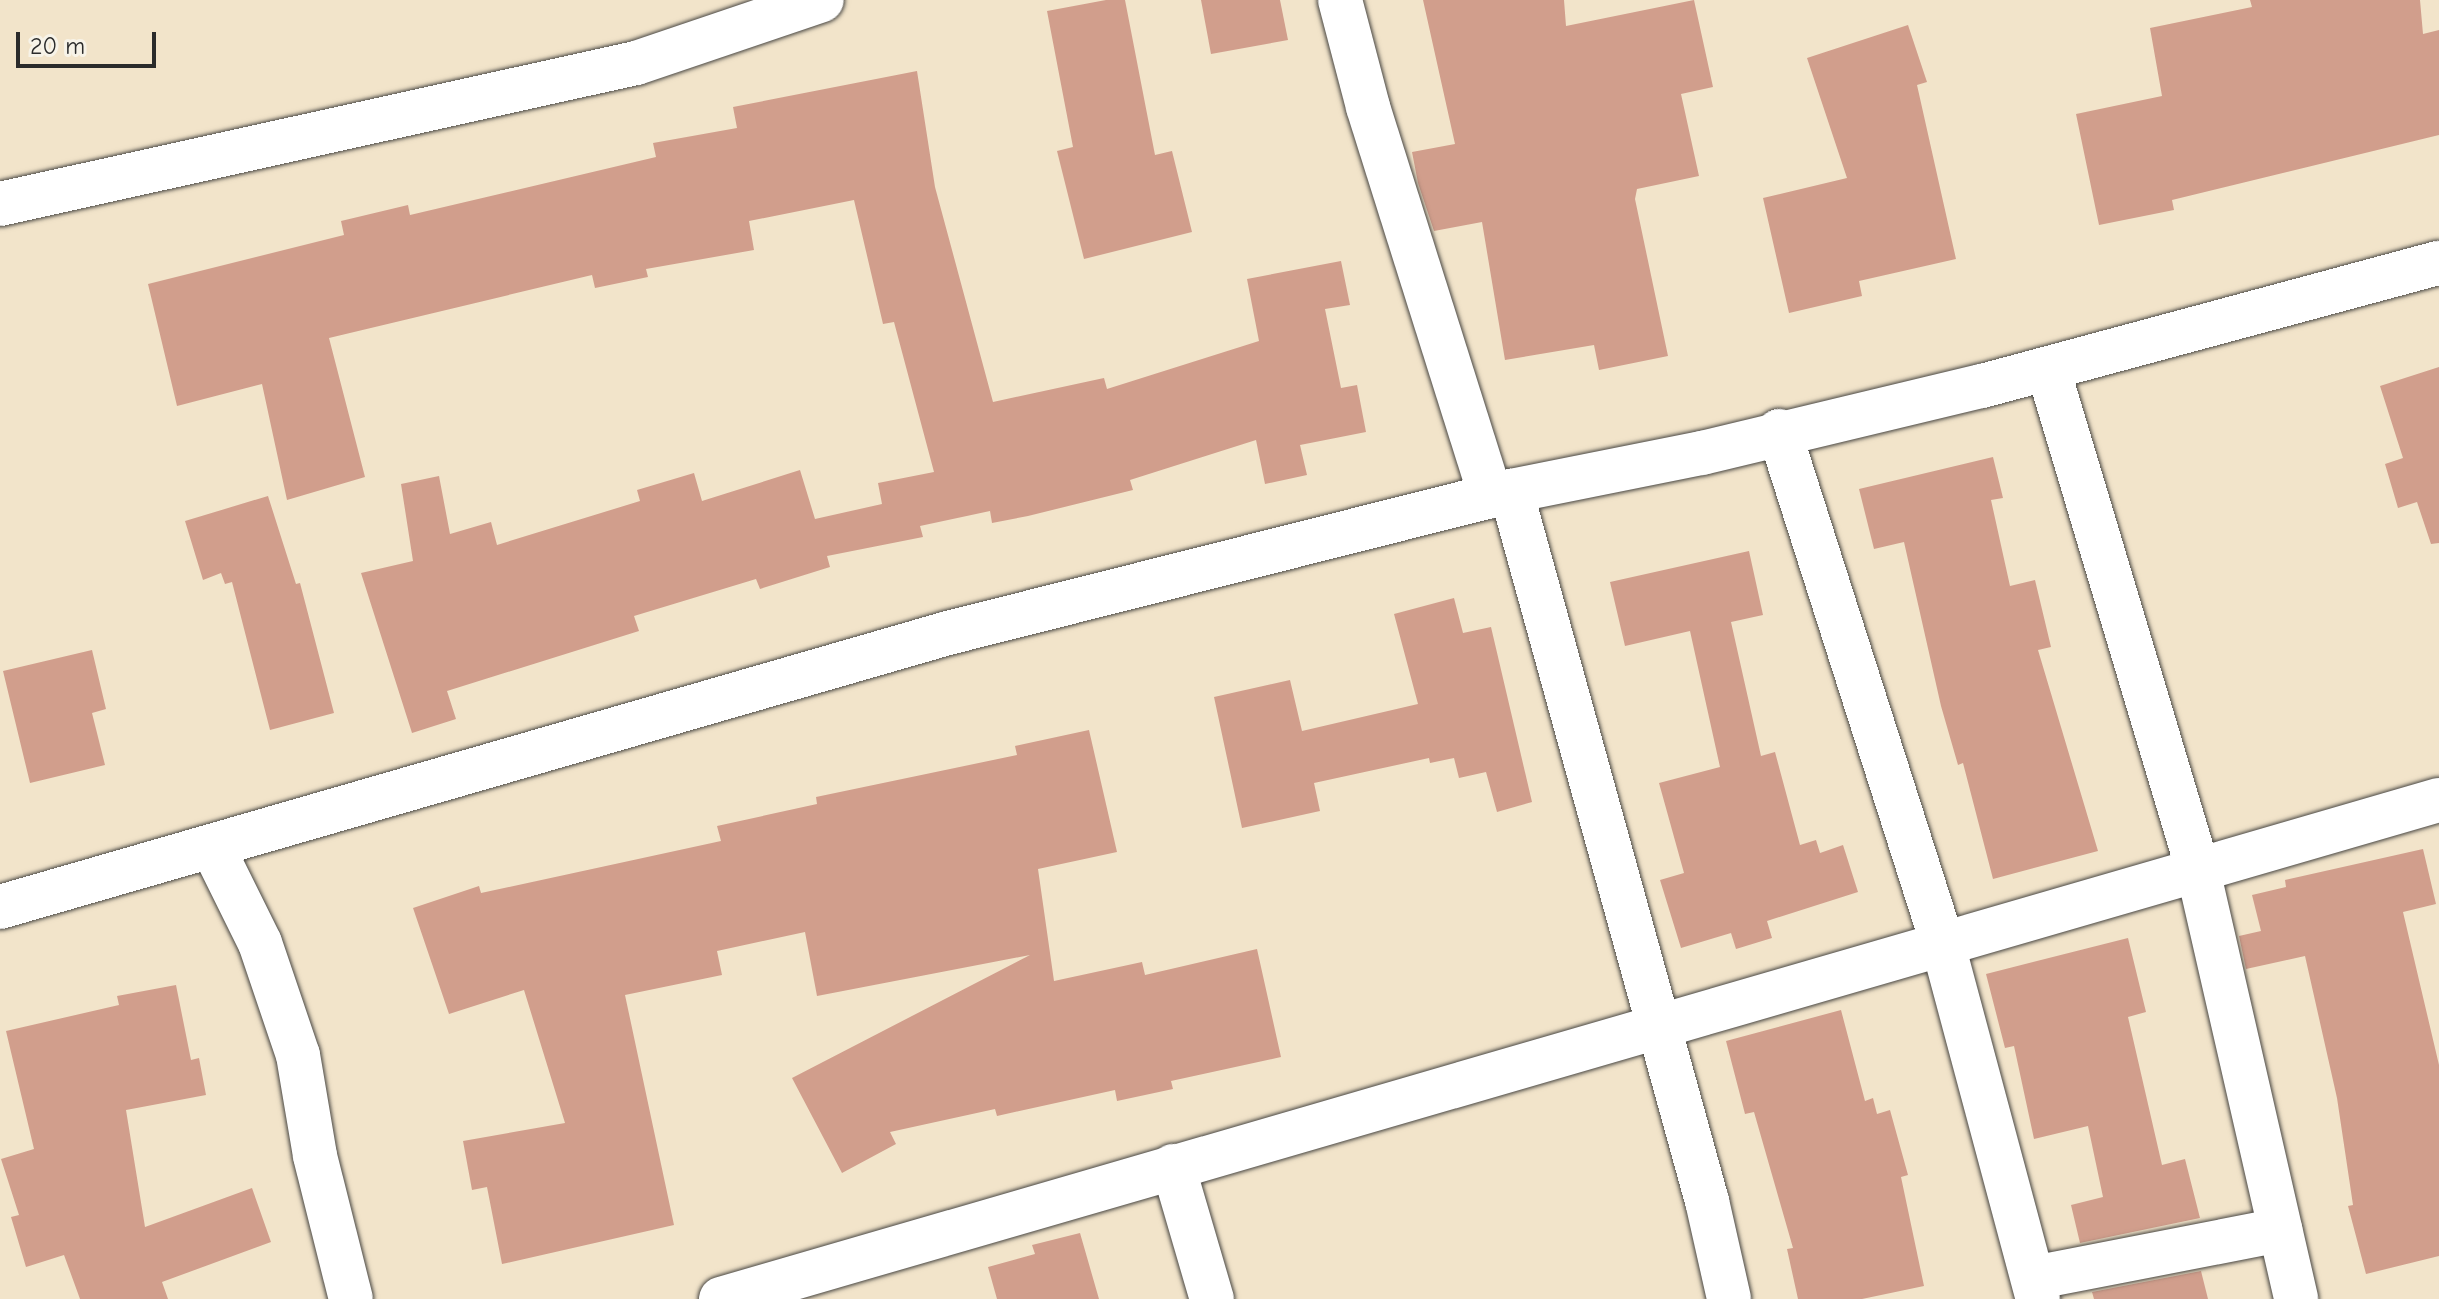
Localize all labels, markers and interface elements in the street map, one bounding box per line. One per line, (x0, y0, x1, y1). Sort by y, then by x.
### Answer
scale bar (20, 16, 160, 66)
text: 20 m (30, 32, 85, 60)

